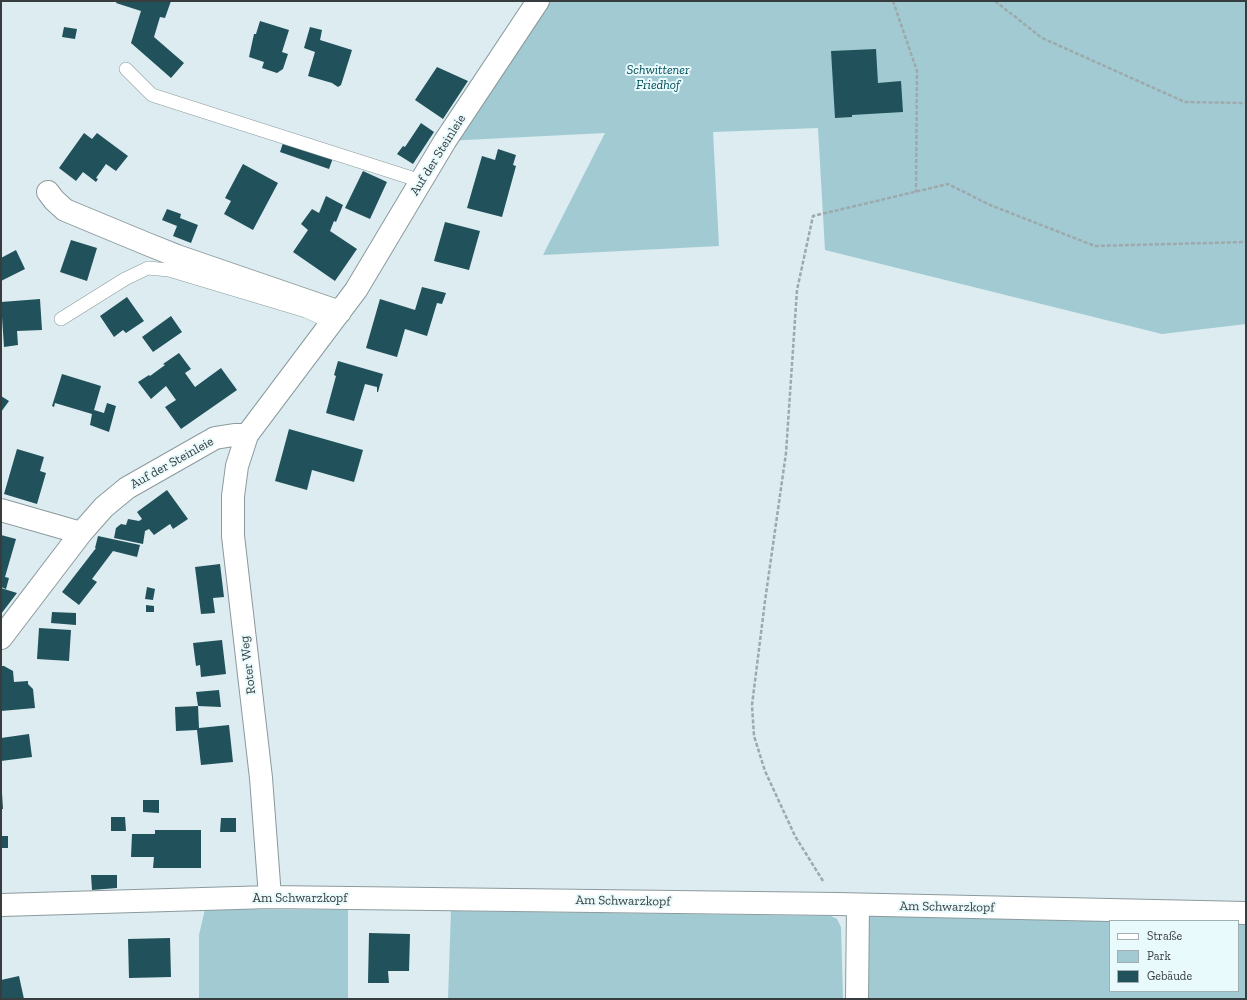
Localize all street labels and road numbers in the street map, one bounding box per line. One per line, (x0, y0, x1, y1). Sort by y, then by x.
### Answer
street label: Auf der Steinleie (407, 112, 469, 198)
street label: Auf der Steinleie (128, 434, 216, 492)
street label: Roter Weg (237, 635, 259, 695)
street label: Am Schwarzkopf (253, 890, 347, 906)
street label: Am Schwarzkopf (575, 892, 671, 910)
street label: Am Schwarzkopf (899, 898, 995, 916)

